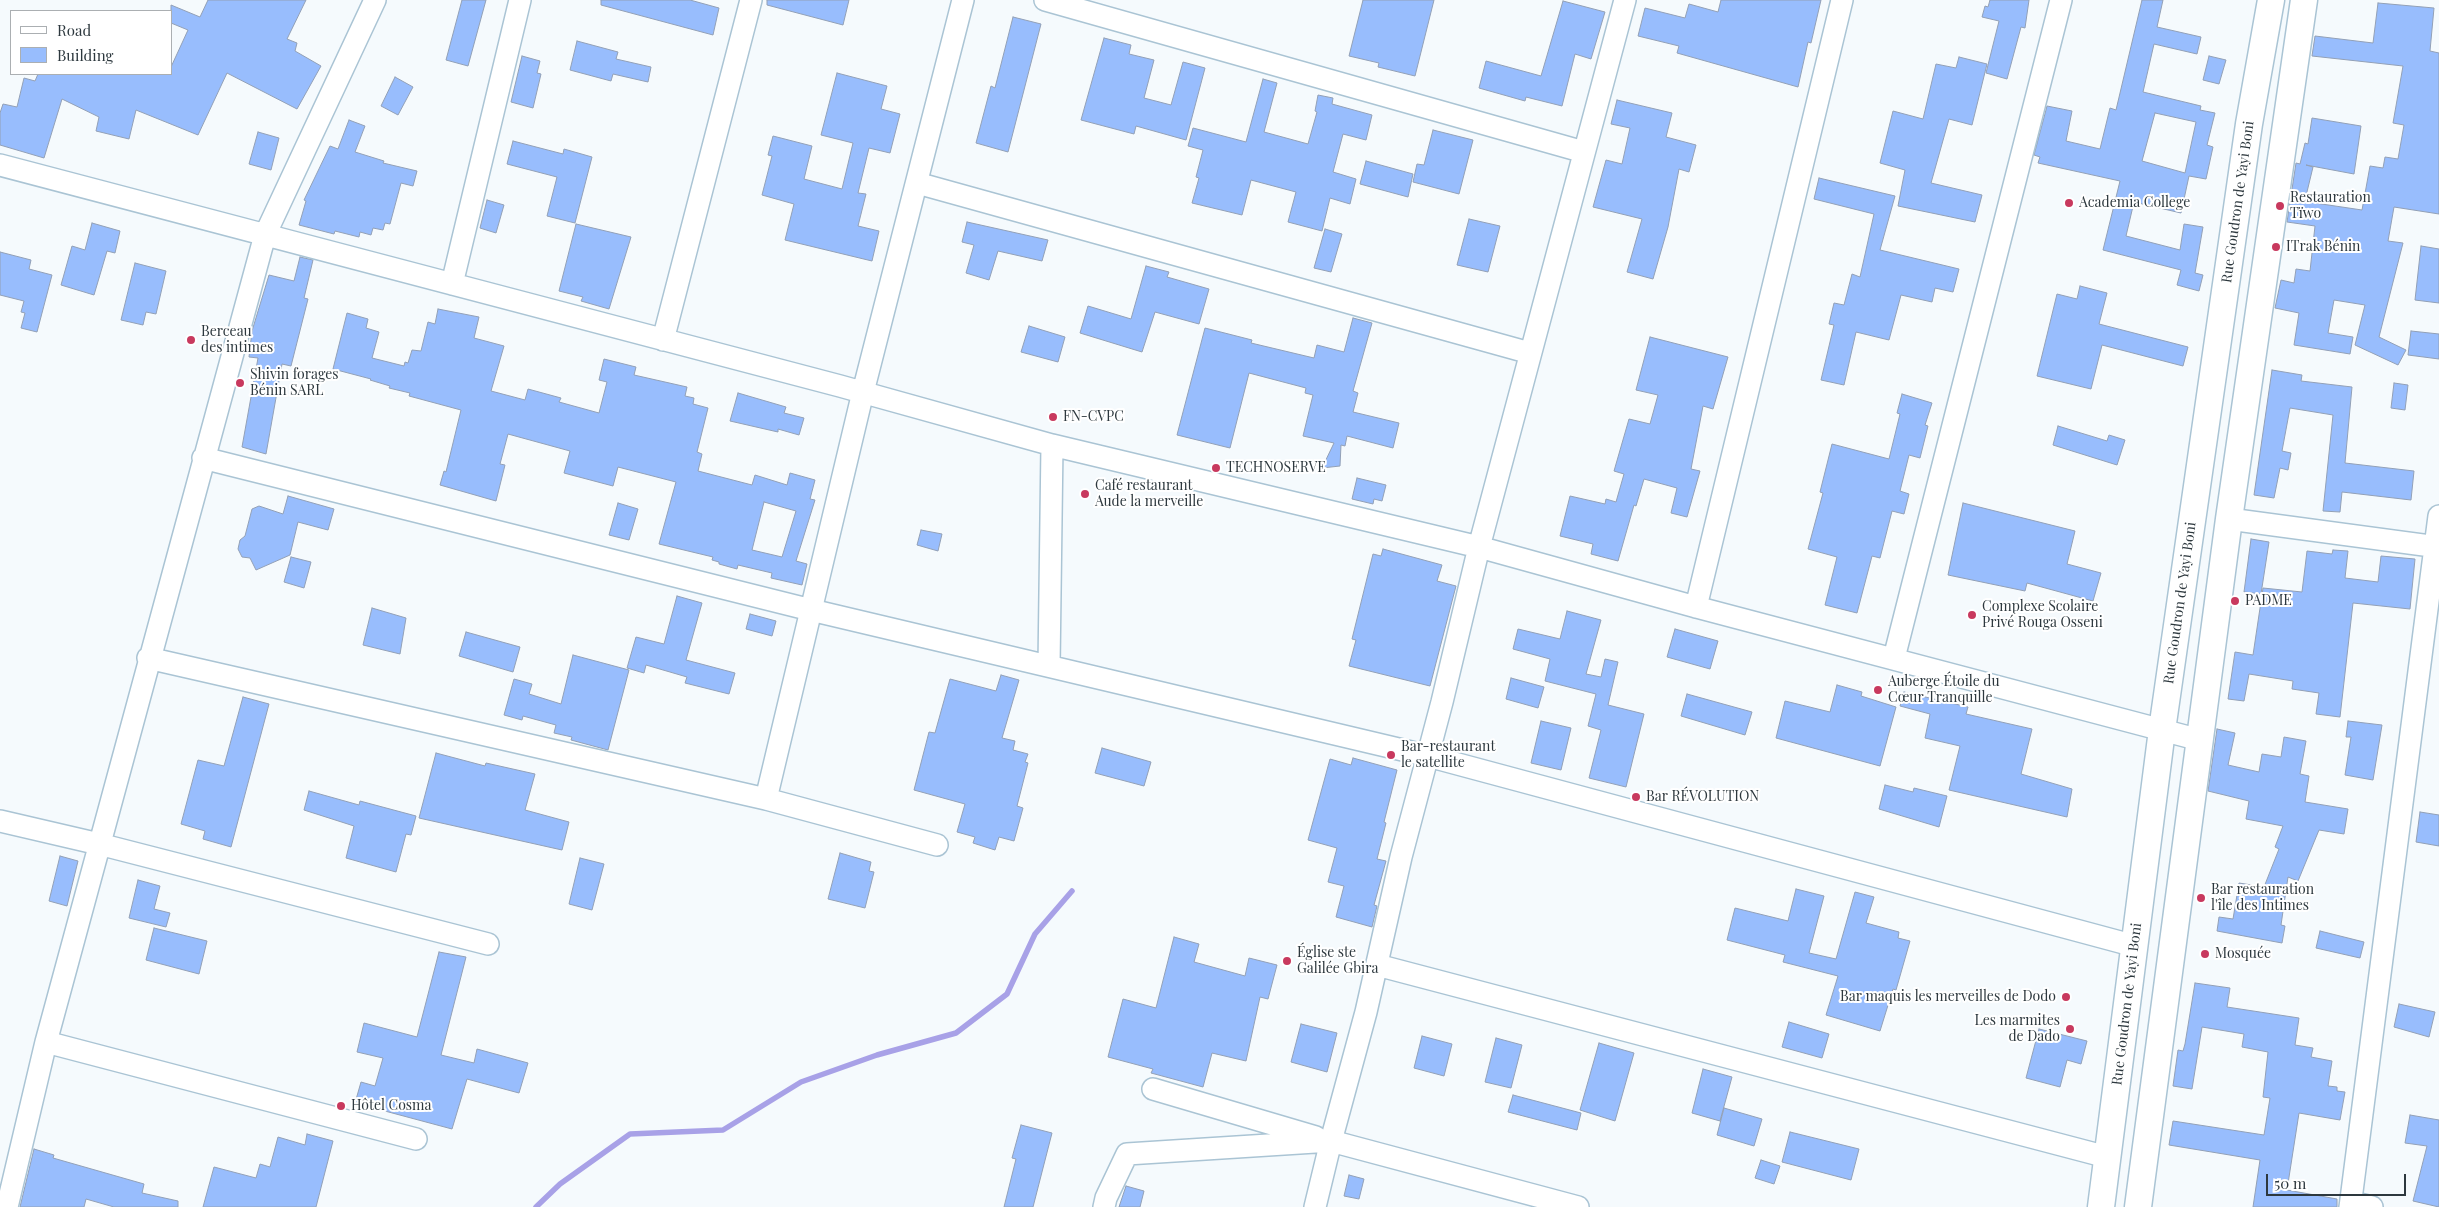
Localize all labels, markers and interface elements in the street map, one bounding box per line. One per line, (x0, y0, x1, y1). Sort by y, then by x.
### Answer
legend (10, 10, 172, 75)
text: Road (57, 20, 91, 40)
text: Building (57, 45, 113, 65)
street label: Rue Goudron de Yayi Boni (2218, 120, 2258, 284)
place label: Restauration Tïwo (2290, 190, 2371, 222)
place label: Academia College (2079, 195, 2190, 211)
marker: Academia College (2063, 197, 2075, 209)
marker: Restauration Tïwo (2274, 200, 2286, 212)
place label: ITrak Bénin (2286, 239, 2360, 255)
marker: ITrak Bénin (2270, 241, 2282, 253)
place label: Berceau des intimes (201, 324, 273, 357)
marker: Berceau des intimes (185, 334, 197, 346)
place label: Shivin forages Bénin SARL (250, 367, 339, 400)
marker: Shivin forages Bénin SARL (234, 377, 246, 389)
place label: FN-CVPC (1063, 409, 1124, 425)
marker: FN-CVPC (1047, 411, 1059, 423)
place label: TECHNOSERVE (1226, 460, 1326, 476)
marker: TECHNOSERVE (1210, 462, 1222, 474)
place label: Café restaurant Aude la merveille (1095, 478, 1203, 511)
marker: Café restaurant Aude la merveille (1079, 488, 1091, 500)
street label: Rue Goudron de Yayi Boni (2160, 521, 2200, 685)
place label: PADME (2245, 593, 2292, 609)
marker: PADME (2229, 595, 2241, 607)
place label: Complexe Scolaire Privé Rouga Osseni (1982, 599, 2103, 632)
marker: Complexe Scolaire Privé Rouga Osseni (1966, 609, 1978, 621)
place label: Auberge Étoile du Cœur Tranquille (1888, 674, 2000, 706)
marker: Auberge Étoile du Cœur Tranquille (1872, 684, 1884, 696)
place label: Bar-restaurant le satellite (1401, 739, 1495, 772)
marker: Bar-restaurant le satellite (1385, 749, 1397, 761)
place label: Bar RÉVOLUTION (1646, 789, 1759, 805)
marker: Bar RÉVOLUTION (1630, 791, 1642, 803)
place label: Bar restauration l'île des Intimes (2211, 882, 2314, 914)
marker: Bar restauration l'île des Intimes (2195, 892, 2207, 904)
street label: Rue Goudron de Yayi Boni (2109, 922, 2145, 1086)
place label: Église ste Galilée Gbira (1297, 945, 1378, 978)
place label: Mosquée (2215, 946, 2271, 962)
marker: Mosquée (2199, 948, 2211, 960)
marker: Église ste Galilée Gbira (1281, 955, 1293, 967)
place label: Bar maquis les merveilles de Dodo (1840, 989, 2056, 1005)
marker: Bar maquis les merveilles de Dodo (2060, 991, 2072, 1003)
place label: Les marmites de Dado (1974, 1013, 2060, 1046)
marker: Les marmites de Dado (2064, 1023, 2076, 1035)
place label: Hôtel Cosma (351, 1098, 432, 1114)
marker: Hôtel Cosma (335, 1100, 347, 1112)
scale bar (2269, 1164, 2409, 1196)
text: 50 m (2274, 1173, 2306, 1193)

